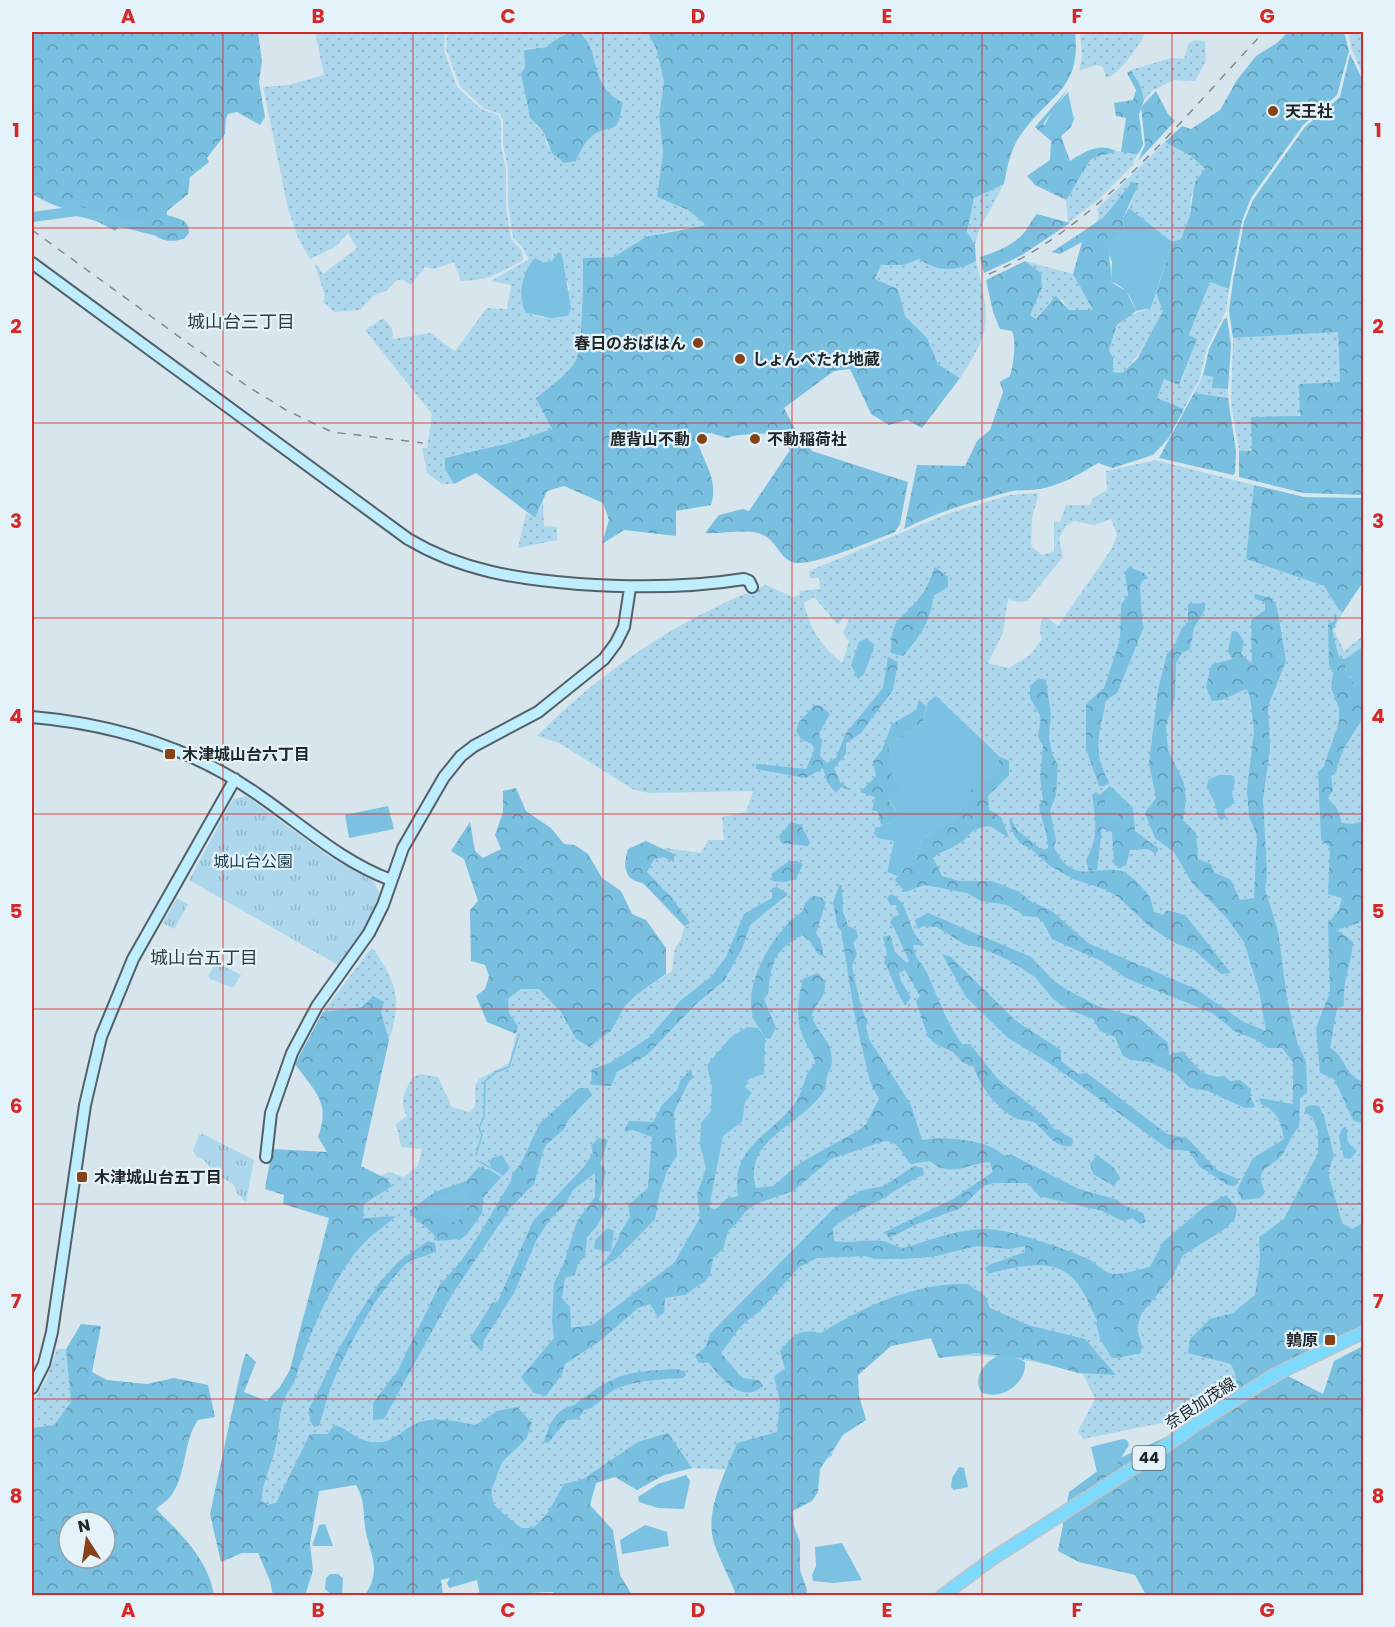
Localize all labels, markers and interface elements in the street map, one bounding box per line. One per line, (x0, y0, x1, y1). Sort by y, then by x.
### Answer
text: A (121, 2, 136, 30)
text: B (311, 2, 325, 30)
text: C (500, 2, 516, 30)
text: D (691, 2, 705, 30)
text: E (882, 2, 892, 30)
text: F (1072, 2, 1083, 30)
text: G (1259, 2, 1275, 30)
place label: 天王社 (1285, 100, 1333, 123)
marker: 天王社 (1266, 104, 1280, 118)
text: 1 (12, 116, 20, 144)
text: 1 (1374, 116, 1382, 144)
district label: 城山台三丁目 (187, 309, 295, 334)
text: 2 (10, 312, 22, 340)
text: 2 (1372, 312, 1384, 340)
place label: 春日のおばはん (574, 332, 686, 355)
marker: 春日のおばはん (691, 336, 705, 350)
place label: しょんべたれ地蔵 (752, 348, 880, 371)
marker: しょんべたれ地蔵 (733, 352, 747, 366)
place label: 鹿背山不動 (610, 428, 690, 451)
place label: 不動稲荷社 (767, 428, 847, 451)
marker: 鹿背山不動 (695, 432, 709, 446)
marker: 不動稲荷社 (748, 432, 762, 446)
text: 3 (10, 507, 22, 535)
text: 3 (1372, 507, 1384, 535)
text: 4 (9, 702, 23, 730)
text: 4 (1371, 702, 1385, 730)
place label: 木津城山台六丁目 (182, 743, 310, 766)
marker: 木津城山台六丁目 (163, 747, 177, 761)
park label: 城山台公園 (213, 850, 293, 873)
text: 5 (10, 897, 23, 925)
text: 5 (1372, 897, 1385, 925)
district label: 城山台五丁目 (150, 945, 258, 970)
text: 6 (10, 1092, 22, 1120)
text: 6 (1372, 1092, 1384, 1120)
place label: 木津城山台五丁目 (94, 1166, 222, 1189)
marker: 木津城山台五丁目 (75, 1170, 89, 1184)
text: 7 (11, 1287, 22, 1315)
text: 7 (1373, 1287, 1384, 1315)
place label: 鶉原 (1286, 1329, 1318, 1352)
marker: 鶉原 (1323, 1333, 1337, 1347)
street label: 奈良加茂線 (1160, 1372, 1240, 1435)
road number: 44 (1132, 1446, 1166, 1470)
text: 8 (10, 1482, 22, 1510)
text: 8 (1372, 1482, 1384, 1510)
north arrow (57, 1510, 117, 1570)
text: N (76, 1513, 92, 1538)
text: A (121, 1596, 136, 1624)
text: B (311, 1596, 325, 1624)
text: C (500, 1596, 516, 1624)
text: D (691, 1596, 705, 1624)
text: E (882, 1596, 892, 1624)
text: F (1072, 1596, 1083, 1624)
text: G (1259, 1596, 1275, 1624)

